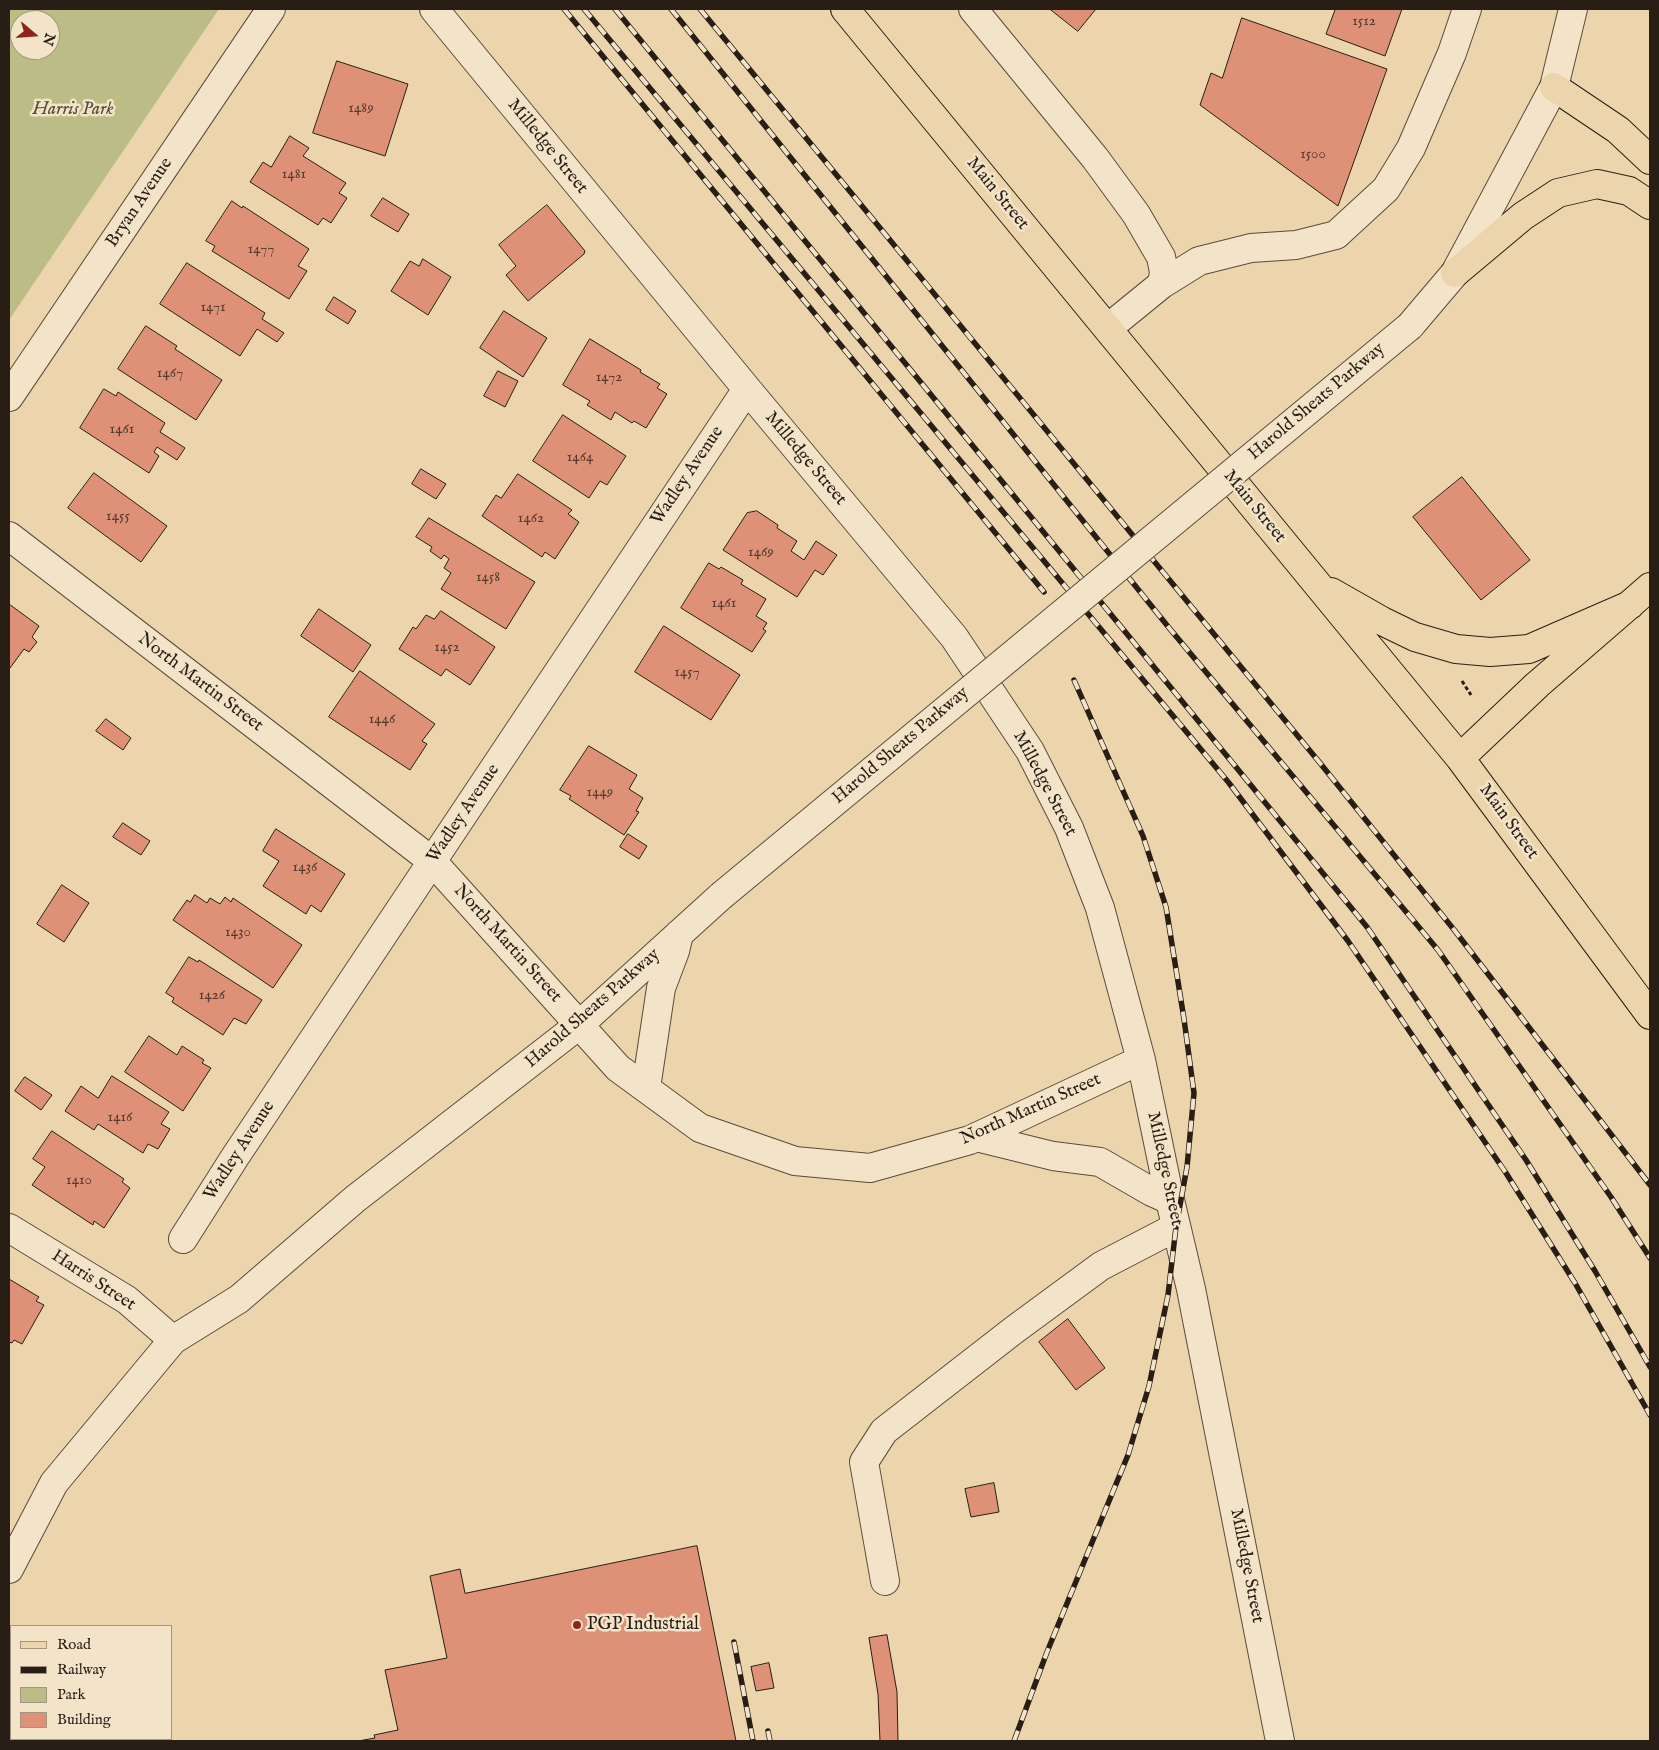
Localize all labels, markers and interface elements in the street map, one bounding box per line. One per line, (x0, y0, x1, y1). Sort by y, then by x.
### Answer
north arrow (10, 10, 60, 60)
house number: 1512 (1352, 13, 1376, 31)
text: N (38, 31, 59, 48)
street label: Milledge Street (502, 95, 592, 199)
park label: Harris Park (33, 99, 113, 121)
house number: 1489 (348, 100, 374, 118)
house number: 1500 (1300, 146, 1326, 164)
street label: Main Street (961, 153, 1033, 235)
street label: Bryan Avenue (102, 154, 178, 252)
house number: 1481 (282, 166, 306, 184)
house number: 1477 (248, 241, 274, 259)
house number: 1471 (200, 299, 226, 317)
street label: Harold Sheats Parkway (1244, 339, 1390, 465)
house number: 1467 (157, 365, 183, 383)
house number: 1472 (596, 369, 622, 387)
street label: Milledge Street (759, 408, 851, 510)
house number: 1461 (110, 421, 134, 439)
street label: Wadley Avenue (647, 423, 729, 529)
house number: 1464 (567, 449, 593, 467)
street label: Main Street (1218, 466, 1290, 548)
house number: 1455 (106, 508, 130, 526)
house number: 1462 (518, 510, 544, 528)
house number: 1469 (748, 544, 774, 562)
house number: 1458 (476, 569, 500, 587)
house number: 1461 (712, 595, 736, 613)
street label: North Martin Street (133, 629, 267, 737)
house number: 1452 (434, 639, 460, 657)
house number: 1457 (674, 664, 700, 682)
street label: Harold Sheats Parkway (828, 683, 974, 809)
house number: 1446 (369, 711, 395, 729)
street label: Milledge Street (1007, 728, 1081, 840)
street label: Wadley Avenue (423, 761, 505, 867)
street label: Main Street (1473, 780, 1543, 864)
house number: 1449 (587, 784, 613, 802)
house number: 1436 (293, 859, 317, 877)
street label: North Martin Street (448, 880, 566, 1008)
house number: 1430 (225, 924, 251, 942)
street label: Harold Sheats Parkway (521, 945, 665, 1073)
house number: 1426 (199, 987, 225, 1005)
street label: North Martin Street (957, 1069, 1105, 1151)
street label: Wadley Avenue (200, 1097, 280, 1205)
house number: 1416 (108, 1109, 132, 1127)
street label: Milledge Street (1141, 1110, 1187, 1228)
house number: 1410 (66, 1172, 92, 1190)
street label: Harris Street (47, 1246, 139, 1316)
street label: Milledge Street (1224, 1507, 1268, 1625)
place label: PGP Industrial (587, 1614, 699, 1636)
marker: PGP Industrial (571, 1619, 583, 1631)
legend (10, 1625, 172, 1740)
text: Road (57, 1635, 91, 1654)
text: Railway (57, 1660, 106, 1679)
text: Park (57, 1685, 86, 1704)
text: Building (57, 1710, 111, 1729)

